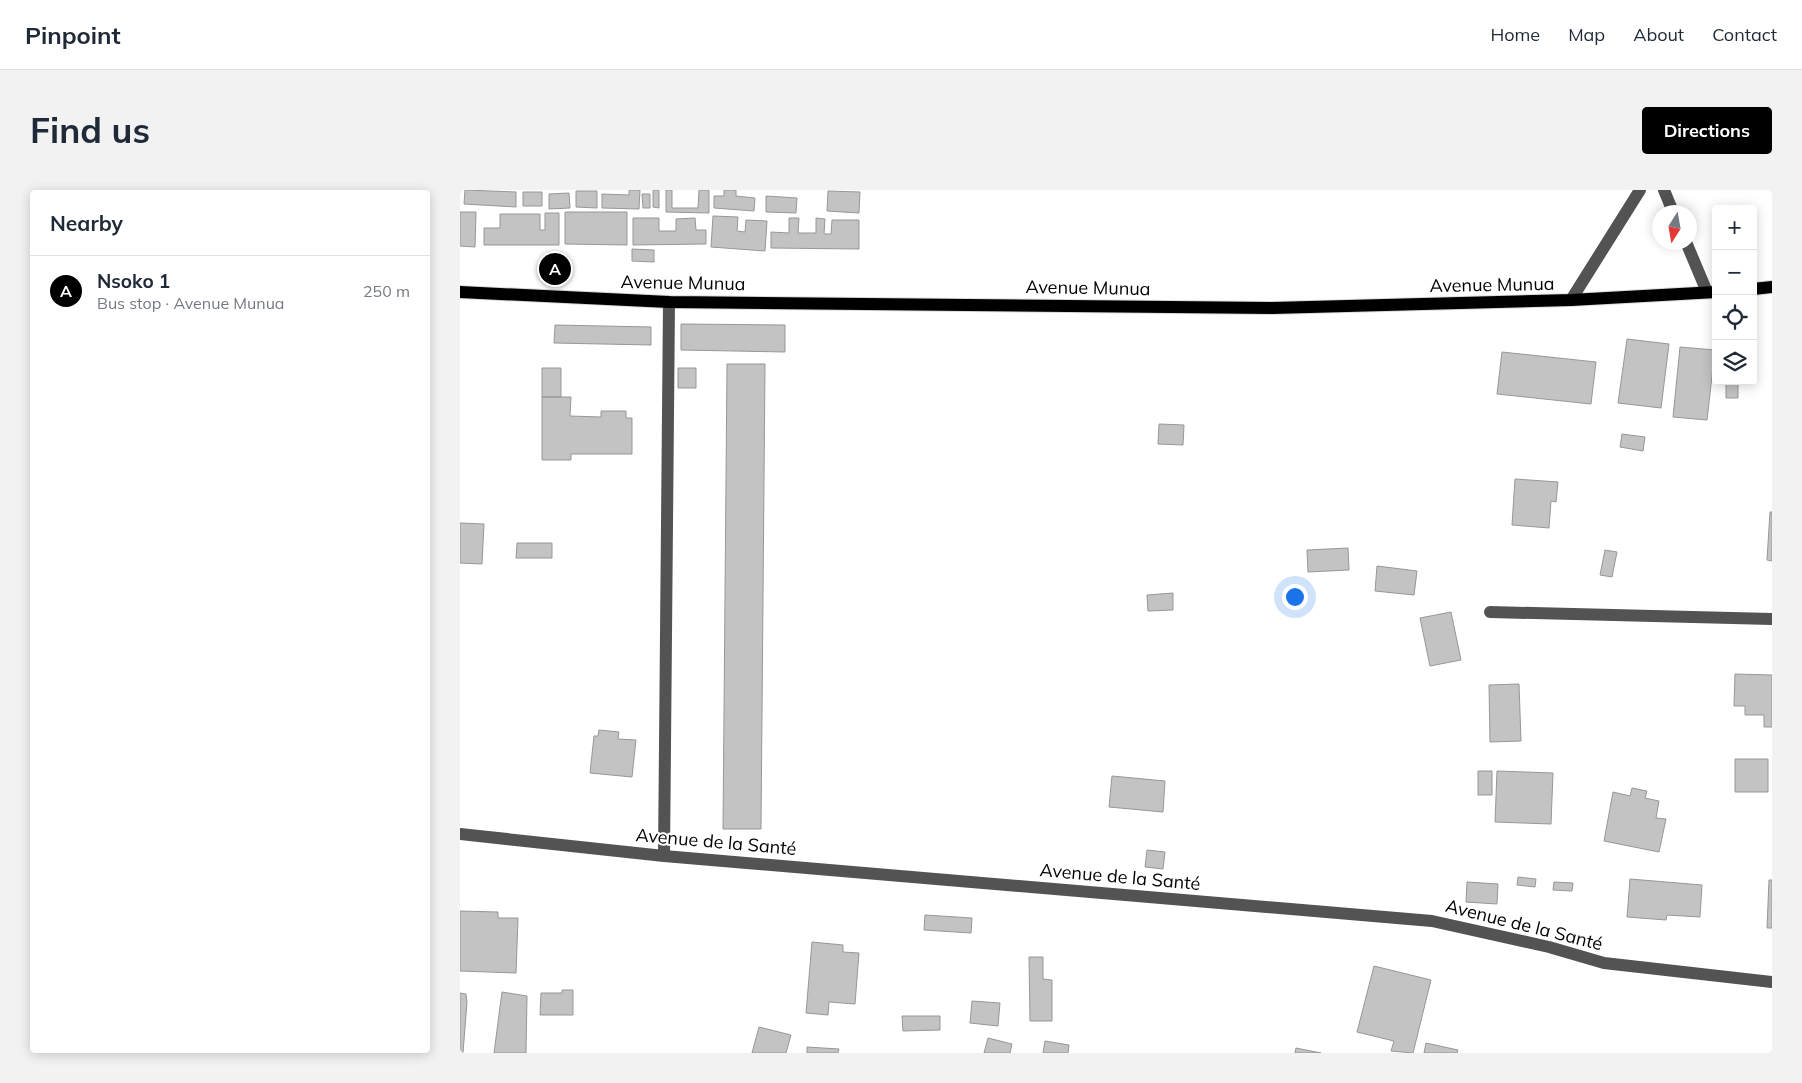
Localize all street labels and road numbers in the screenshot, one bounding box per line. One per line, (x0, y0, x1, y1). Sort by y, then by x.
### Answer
street label: Avenue Munua (620, 270, 746, 295)
street label: Avenue Munua (1429, 272, 1555, 297)
street label: Avenue Munua (1025, 275, 1151, 300)
street label: Avenue de la Santé (635, 823, 797, 860)
street label: Avenue de la Santé (1039, 858, 1201, 895)
street label: Avenue de la Santé (1443, 894, 1605, 955)

